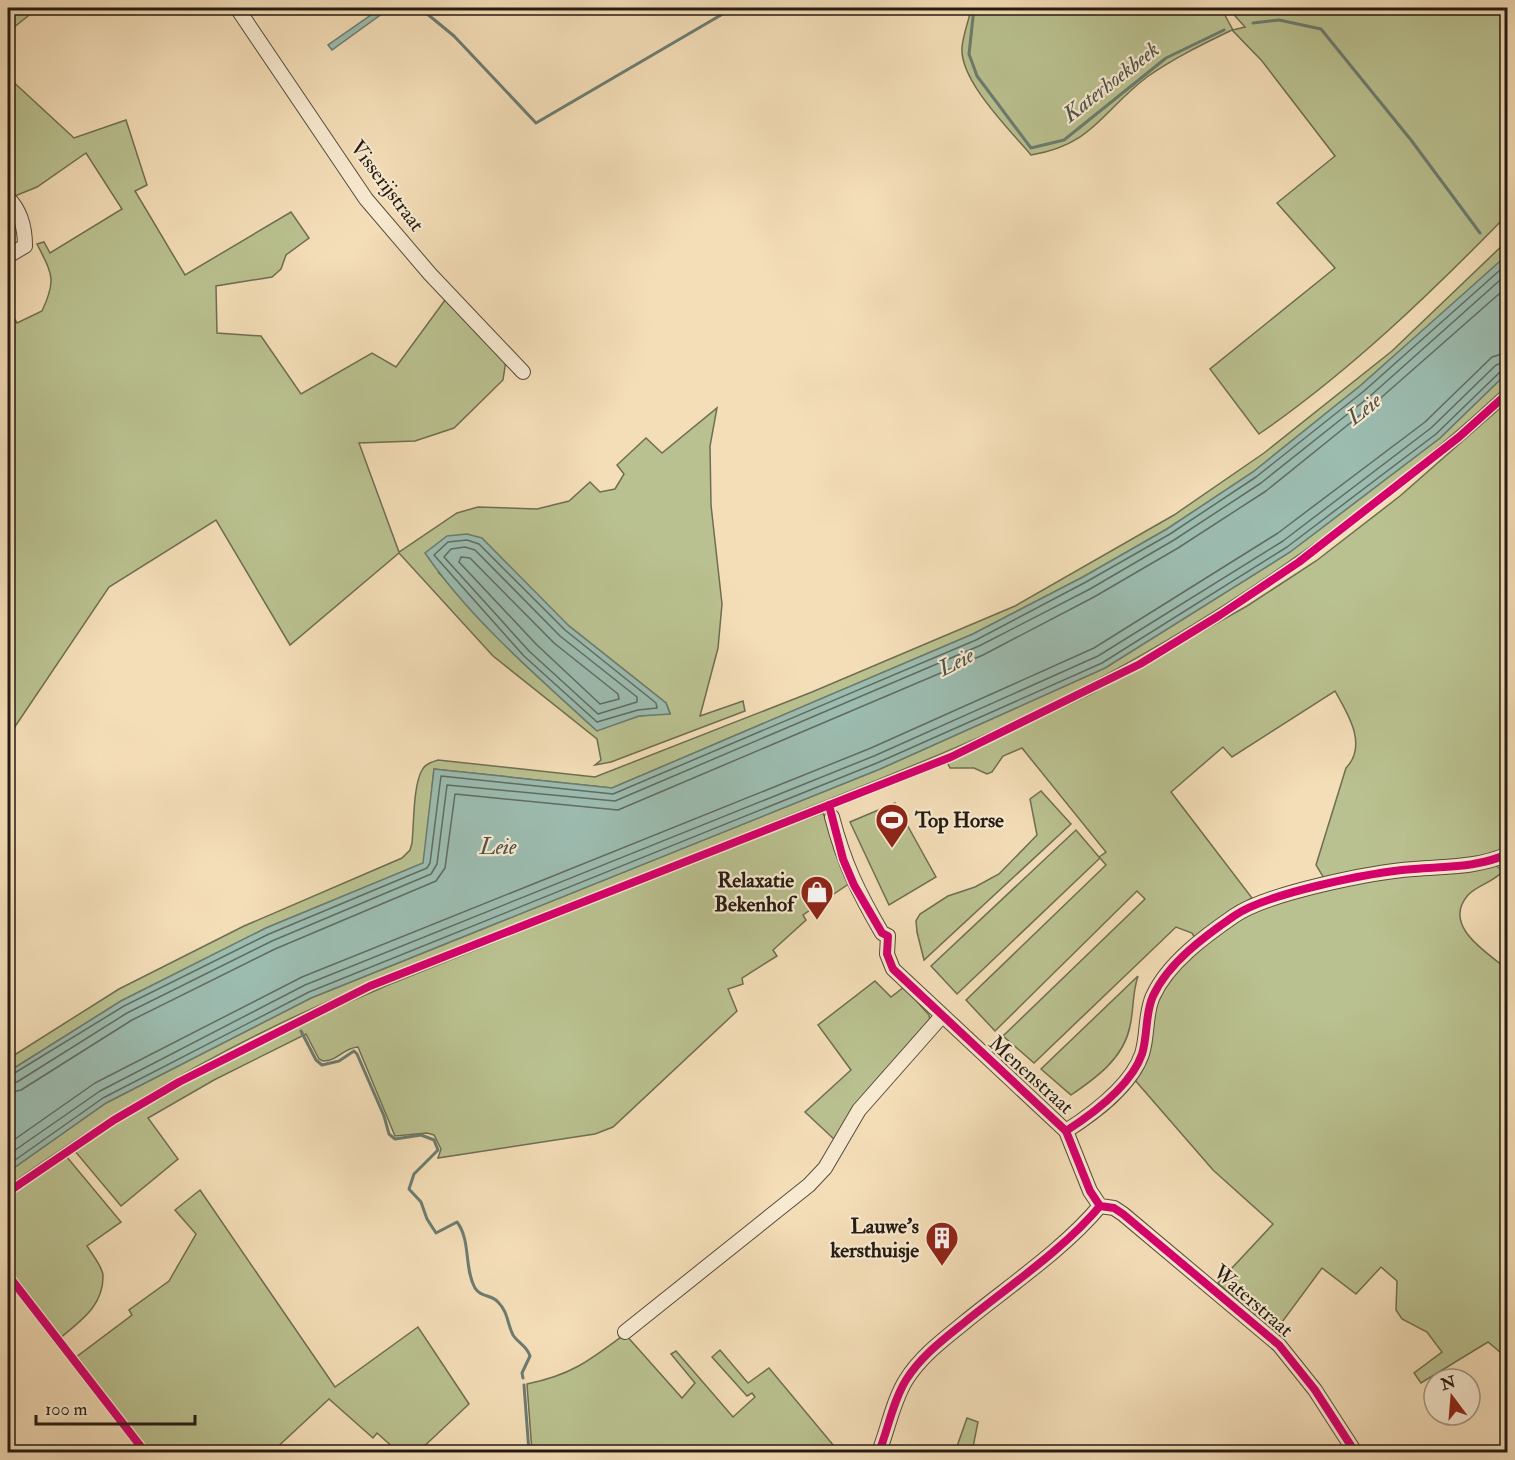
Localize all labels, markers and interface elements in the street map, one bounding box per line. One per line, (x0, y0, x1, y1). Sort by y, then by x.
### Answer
water label: Katerhoekbeek (1056, 36, 1165, 129)
street label: Visserijstraat (344, 135, 430, 237)
water label: Leie (1340, 386, 1388, 432)
water label: Leie (932, 641, 979, 683)
sports icon: Top Horse (874, 802, 910, 849)
place label: Top Horse (914, 807, 1004, 834)
water label: Leie (479, 833, 517, 861)
place label: Relaxatie Bekenhof (714, 867, 797, 918)
shop icon: Relaxatie Bekenhof (799, 874, 835, 921)
street label: Menenstraat (983, 1030, 1079, 1120)
place label: Lauwe's kersthuisje (829, 1213, 919, 1264)
building icon: Lauwe's kersthuisje (924, 1220, 960, 1267)
street label: Waterstraat (1207, 1258, 1299, 1343)
north arrow (1422, 1367, 1482, 1427)
text: N (1438, 1372, 1458, 1395)
scale bar (36, 1388, 195, 1426)
text: 100 m (45, 1398, 88, 1421)

